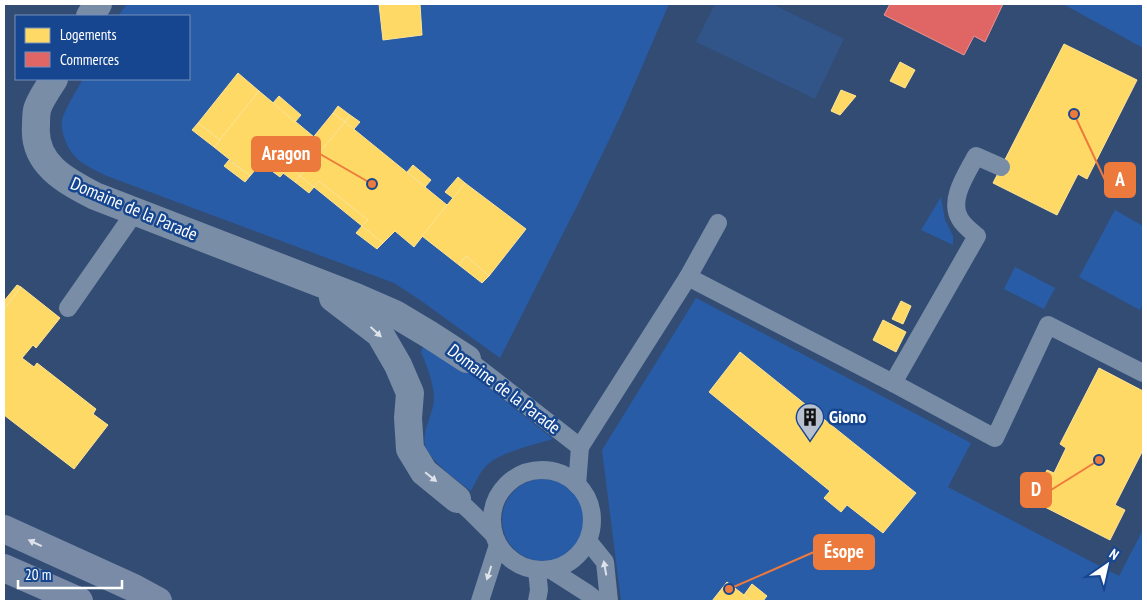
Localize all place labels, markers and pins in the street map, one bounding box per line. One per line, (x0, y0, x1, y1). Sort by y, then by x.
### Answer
callout: Aragon (252, 137, 320, 171)
callout: A (1105, 163, 1135, 197)
building icon: Giono (795, 402, 825, 441)
place label: Giono (829, 405, 866, 428)
callout: D (1021, 473, 1051, 507)
callout: Ésope (814, 535, 874, 569)

